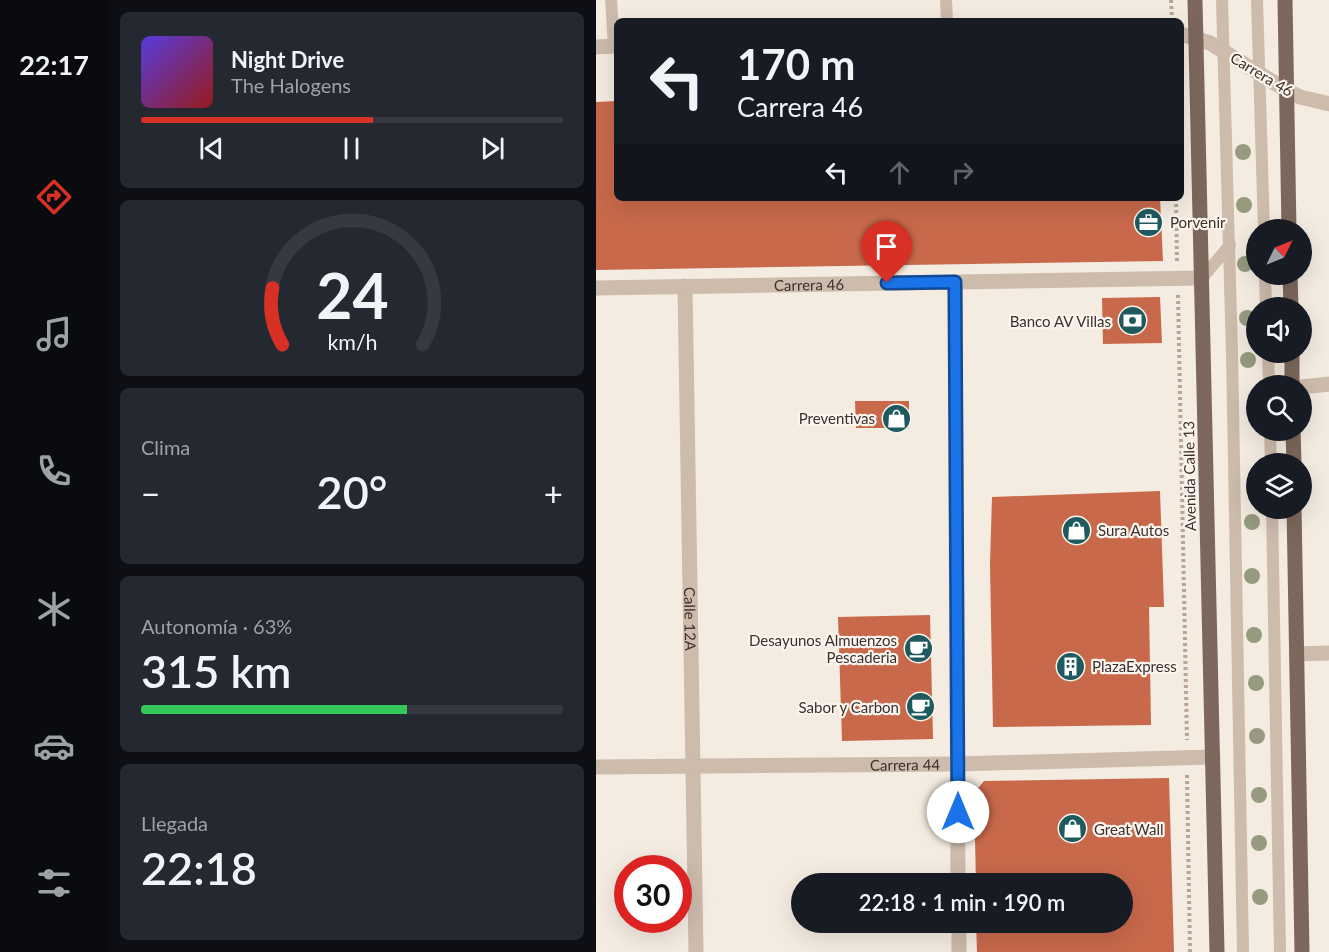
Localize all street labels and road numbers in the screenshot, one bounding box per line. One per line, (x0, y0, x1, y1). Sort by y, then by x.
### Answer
street label: Carrera 46 (1227, 48, 1297, 100)
street label: Carrera 46 (774, 275, 844, 294)
street label: Avenida Calle 13 (1179, 421, 1199, 531)
street label: Calle 12A (681, 587, 700, 652)
street label: Carrera 44 (870, 755, 940, 774)

